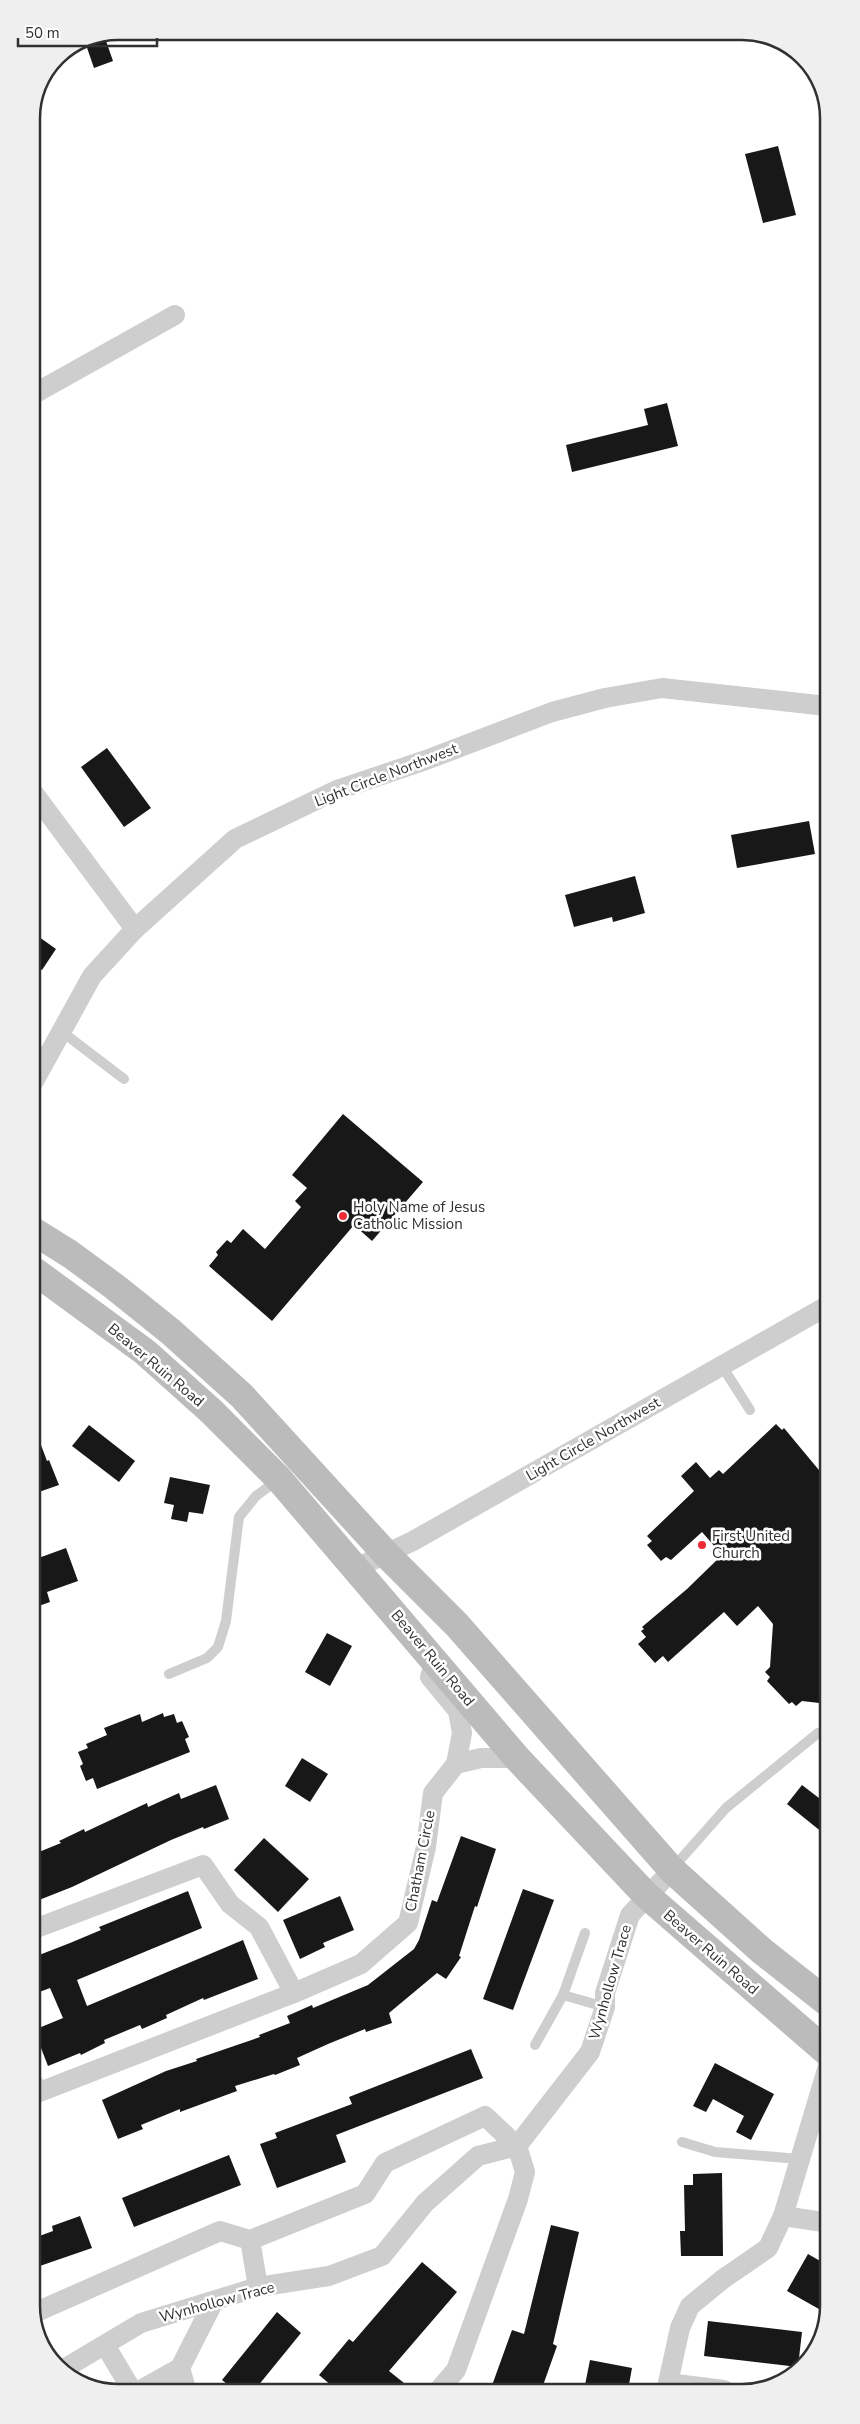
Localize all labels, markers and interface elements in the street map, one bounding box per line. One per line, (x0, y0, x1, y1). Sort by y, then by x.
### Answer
scale bar (18, 15, 156, 47)
text: 50 m (25, 23, 60, 43)
street label: Light Circle Northwest (312, 738, 461, 812)
place label: Holy Name of Jesus Catholic Mission (353, 1197, 485, 1234)
marker: Holy Name of Jesus Catholic Mission (337, 1210, 349, 1222)
street label: Beaver Ruin Road (104, 1319, 208, 1411)
street label: Light Circle Northwest (522, 1392, 664, 1486)
place label: First United Church (712, 1526, 790, 1563)
marker: First United Church (696, 1539, 708, 1551)
street label: Beaver Ruin Road (387, 1606, 479, 1710)
street label: Chatham Circle (400, 1808, 440, 1914)
street label: Beaver Ruin Road (659, 1905, 763, 1999)
street label: Wynhollow Trace (584, 1922, 636, 2042)
street label: Wynhollow Trace (157, 2277, 277, 2327)

